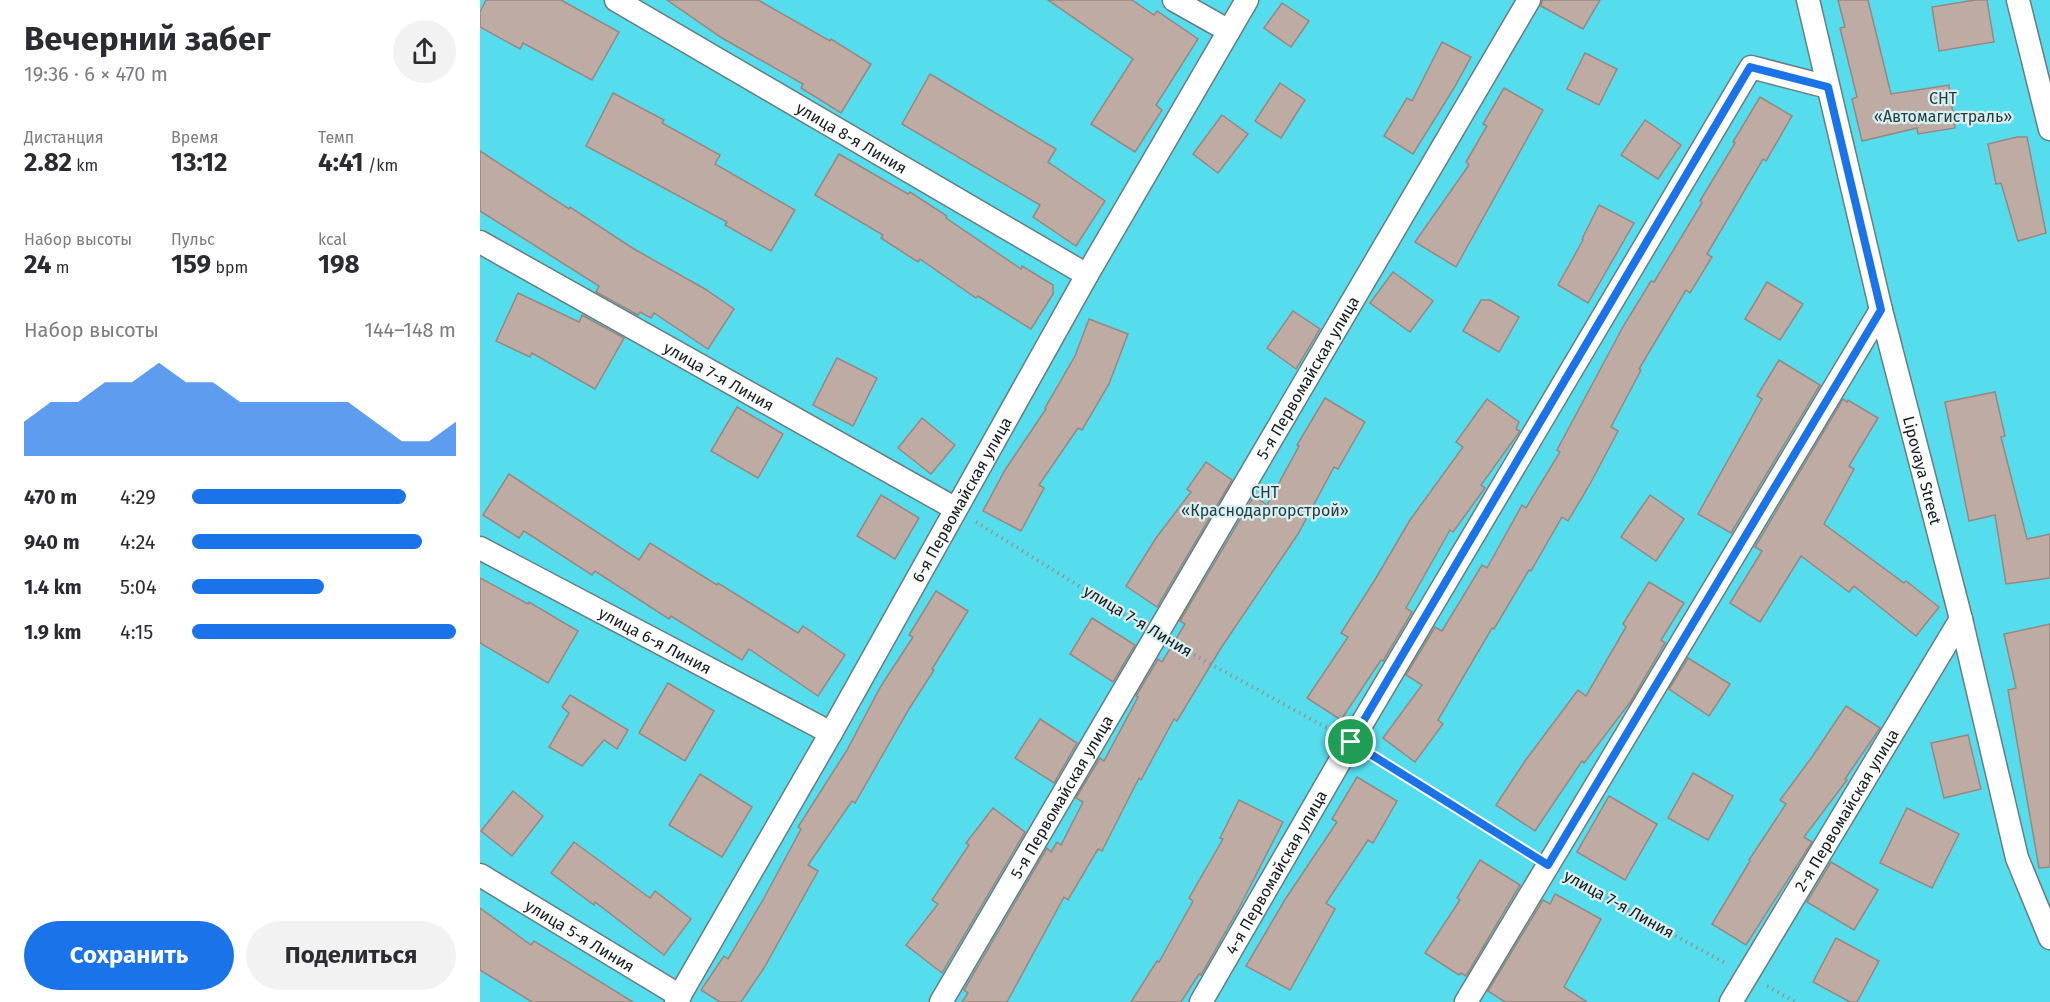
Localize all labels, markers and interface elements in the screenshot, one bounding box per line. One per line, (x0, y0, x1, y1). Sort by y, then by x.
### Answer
text: Вечерний забег (24, 19, 270, 59)
button: share (393, 20, 456, 83)
text: 19:36 · 6 × 470 m (24, 62, 168, 86)
park label: СНТ «Автомагистраль» (1874, 89, 2012, 126)
street label: улица 8-я Линия (793, 98, 911, 177)
text: Дистанция (24, 128, 104, 147)
text: Время (171, 128, 219, 147)
text: Темп (318, 128, 354, 147)
text: 2.82 (24, 147, 72, 178)
text: 13:12 (171, 147, 227, 178)
text: 4:41 (318, 147, 364, 178)
text: km (72, 156, 98, 175)
text: /km (364, 156, 398, 175)
text: Набор высоты (24, 230, 132, 249)
text: Пульс (171, 230, 215, 249)
text: kcal (318, 230, 347, 249)
text: 24 (24, 249, 51, 280)
text: 159 (171, 249, 211, 280)
text: 198 (318, 249, 360, 280)
text: m (51, 258, 69, 277)
text: bpm (211, 258, 248, 277)
street label: 5-я Первомайская улица (1252, 293, 1363, 463)
text: Набор высоты (24, 318, 159, 342)
text: 144–148 m (364, 318, 456, 342)
street label: улица 7-я Линия (661, 338, 777, 415)
street label: 6-я Первомайская улица (908, 413, 1015, 585)
street label: Lipovaya Street (1899, 414, 1946, 527)
park label: СНТ «Краснодаргорстрой» (1181, 483, 1349, 520)
text: 470 m (24, 485, 77, 509)
text: 4:29 (120, 485, 156, 509)
text: 940 m (24, 530, 80, 554)
text: 4:24 (120, 530, 155, 554)
text: 1.4 km (24, 575, 82, 599)
text: 5:04 (120, 575, 157, 599)
street label: улица 7-я Линия (1080, 581, 1196, 661)
street label: улица 6-я Линия (596, 603, 715, 678)
text: 1.9 km (24, 620, 82, 644)
text: 4:15 (120, 620, 153, 644)
street label: 5-я Первомайская улица (1006, 712, 1117, 882)
pin (1325, 716, 1376, 767)
icon: arrive (1334, 725, 1367, 758)
street label: 2-я Первомайская улица (1790, 725, 1902, 895)
street label: 4-я Первомайская улица (1221, 787, 1331, 958)
street label: улица 7-я Линия (1561, 866, 1677, 942)
street label: улица 5-я Линия (522, 895, 638, 976)
button: Сохранить (24, 921, 234, 990)
button: Поделиться (246, 921, 456, 990)

